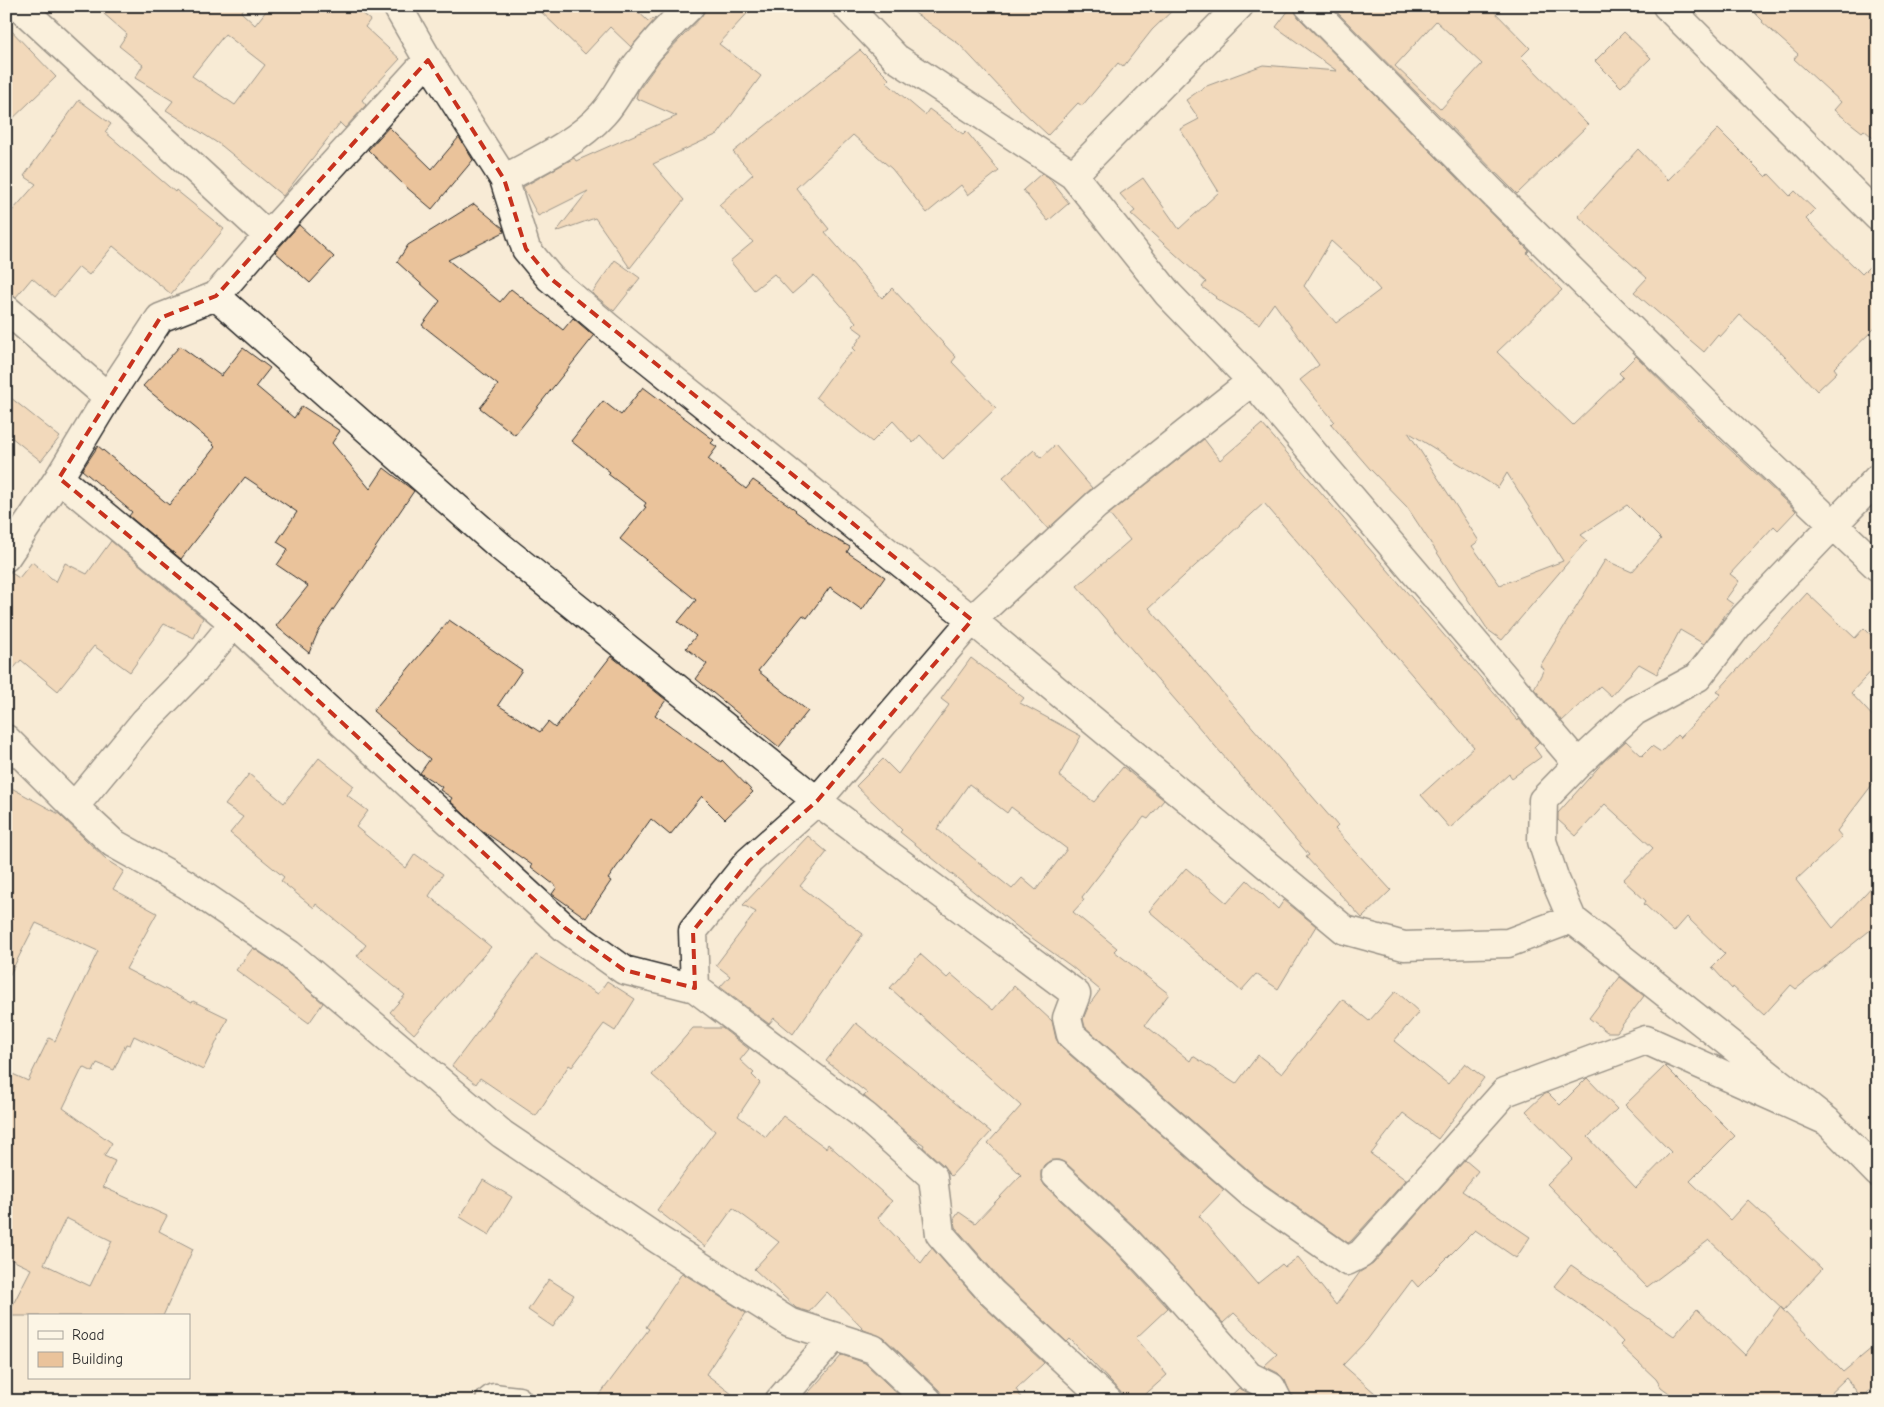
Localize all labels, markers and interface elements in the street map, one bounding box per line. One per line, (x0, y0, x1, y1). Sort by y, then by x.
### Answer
legend (28, 1314, 190, 1380)
text: Road (72, 1326, 104, 1344)
text: Building (72, 1350, 123, 1368)

